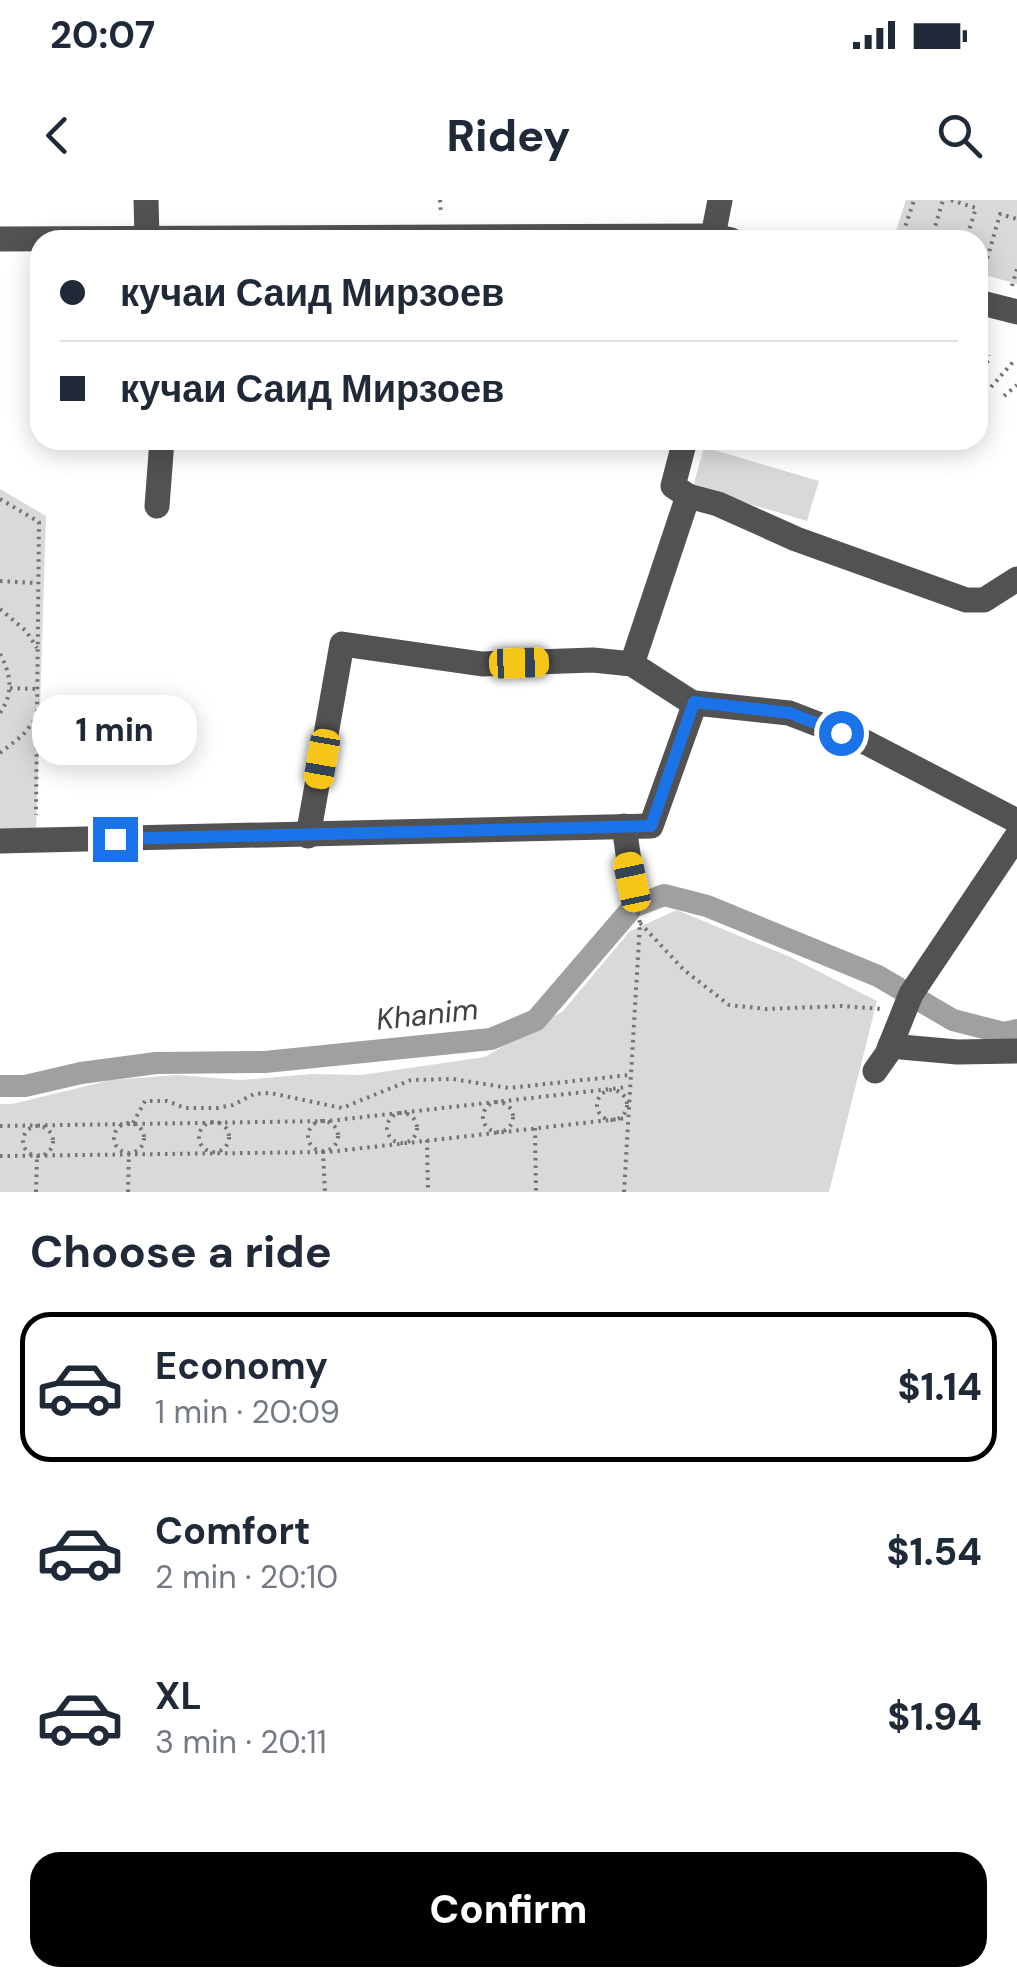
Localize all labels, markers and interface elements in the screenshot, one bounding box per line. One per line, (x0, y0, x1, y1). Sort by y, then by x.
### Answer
text: 20:07 (50, 10, 155, 60)
text: Ridey (446, 106, 571, 165)
icon: back (30, 108, 85, 163)
icon: search (932, 108, 987, 163)
text: кучаи Саид Мирзоев (120, 268, 504, 318)
text: кучаи Саид Мирзоев (120, 364, 504, 414)
car (488, 647, 550, 679)
callout: 1 min (32, 694, 198, 764)
text: 1 min (75, 709, 154, 751)
route start (819, 711, 864, 756)
car (302, 727, 342, 791)
route end (93, 817, 138, 862)
car (611, 850, 653, 914)
water label: Khanim (374, 989, 480, 1039)
text: Choose a ride (30, 1222, 332, 1281)
text: Economy (155, 1341, 328, 1391)
icon: car (35, 1342, 125, 1432)
text: $1.14 (898, 1362, 982, 1412)
text: 1 min · 20:09 (155, 1391, 340, 1433)
text: Comfort (155, 1506, 311, 1556)
icon: car (35, 1507, 125, 1597)
text: $1.54 (887, 1527, 982, 1577)
text: 2 min · 20:10 (155, 1556, 338, 1598)
text: XL (155, 1671, 202, 1721)
icon: car (35, 1672, 125, 1762)
text: $1.94 (887, 1692, 982, 1742)
text: 3 min · 20:11 (155, 1721, 327, 1763)
button: Confirm (30, 1852, 987, 1967)

